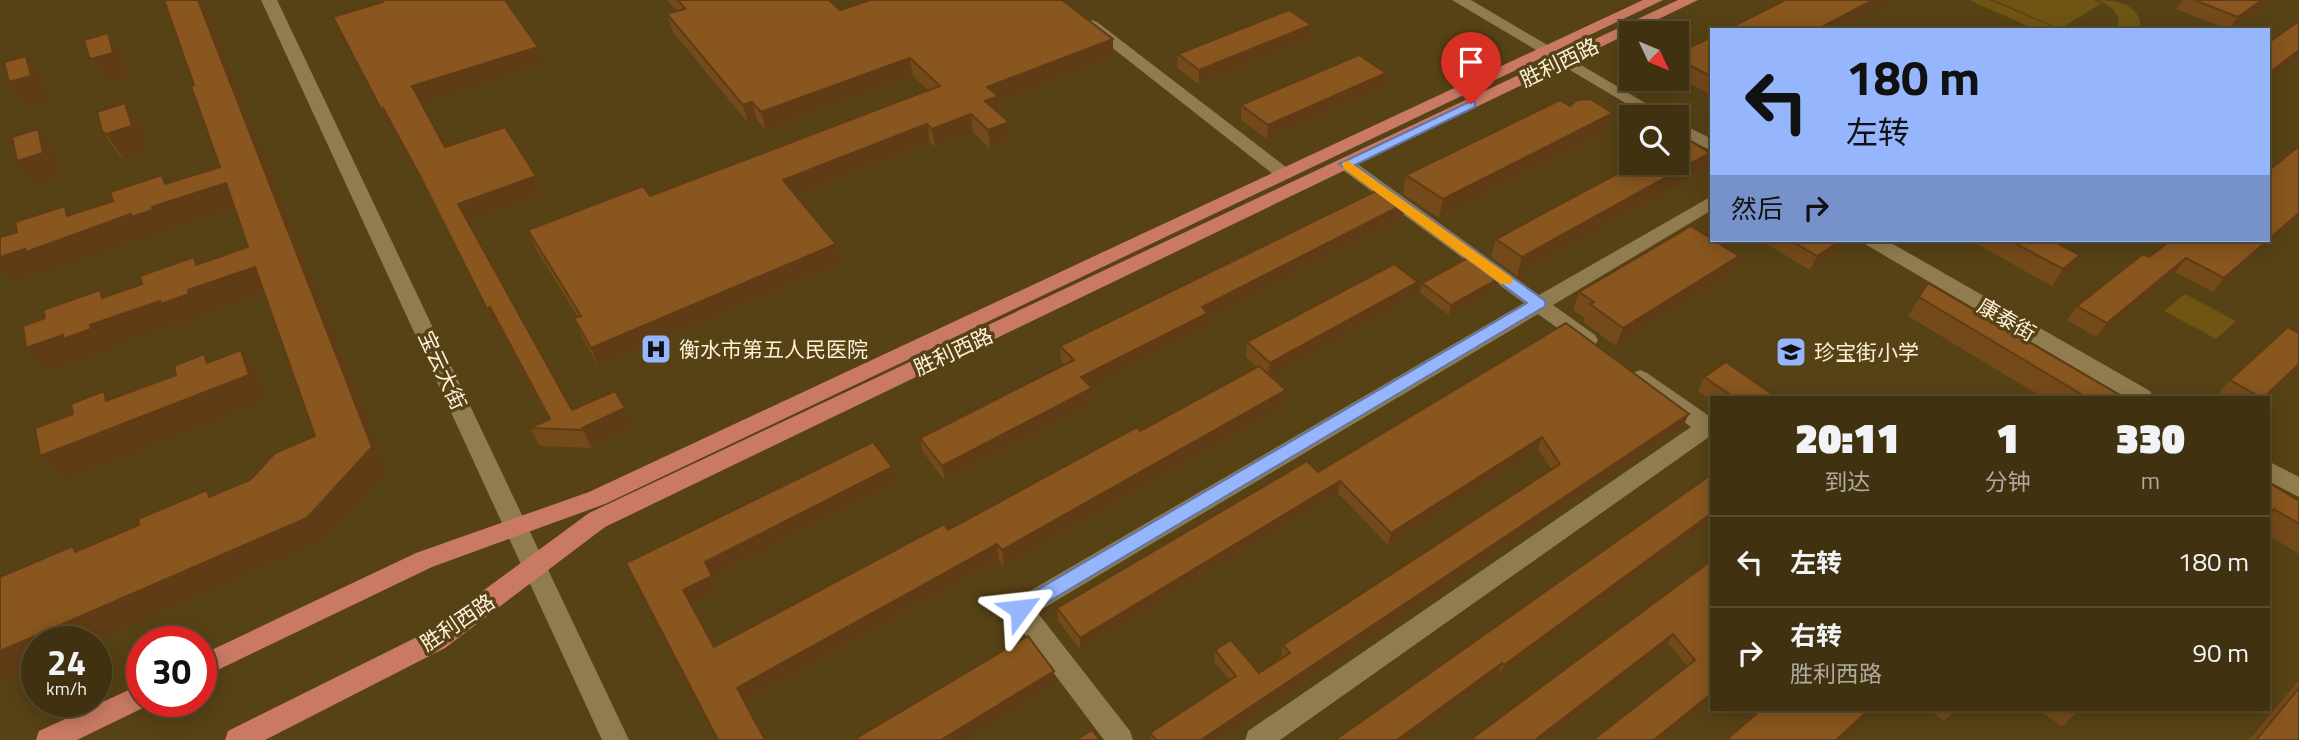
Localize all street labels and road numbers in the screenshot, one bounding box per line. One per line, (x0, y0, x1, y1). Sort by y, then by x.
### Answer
street label: 胜利西路 (1514, 29, 1604, 95)
street label: 康泰街 (1972, 289, 2042, 349)
street label: 胜利西路 (908, 319, 998, 383)
street label: 宝云大街 (411, 325, 475, 415)
street label: 胜利西路 (413, 585, 501, 659)

